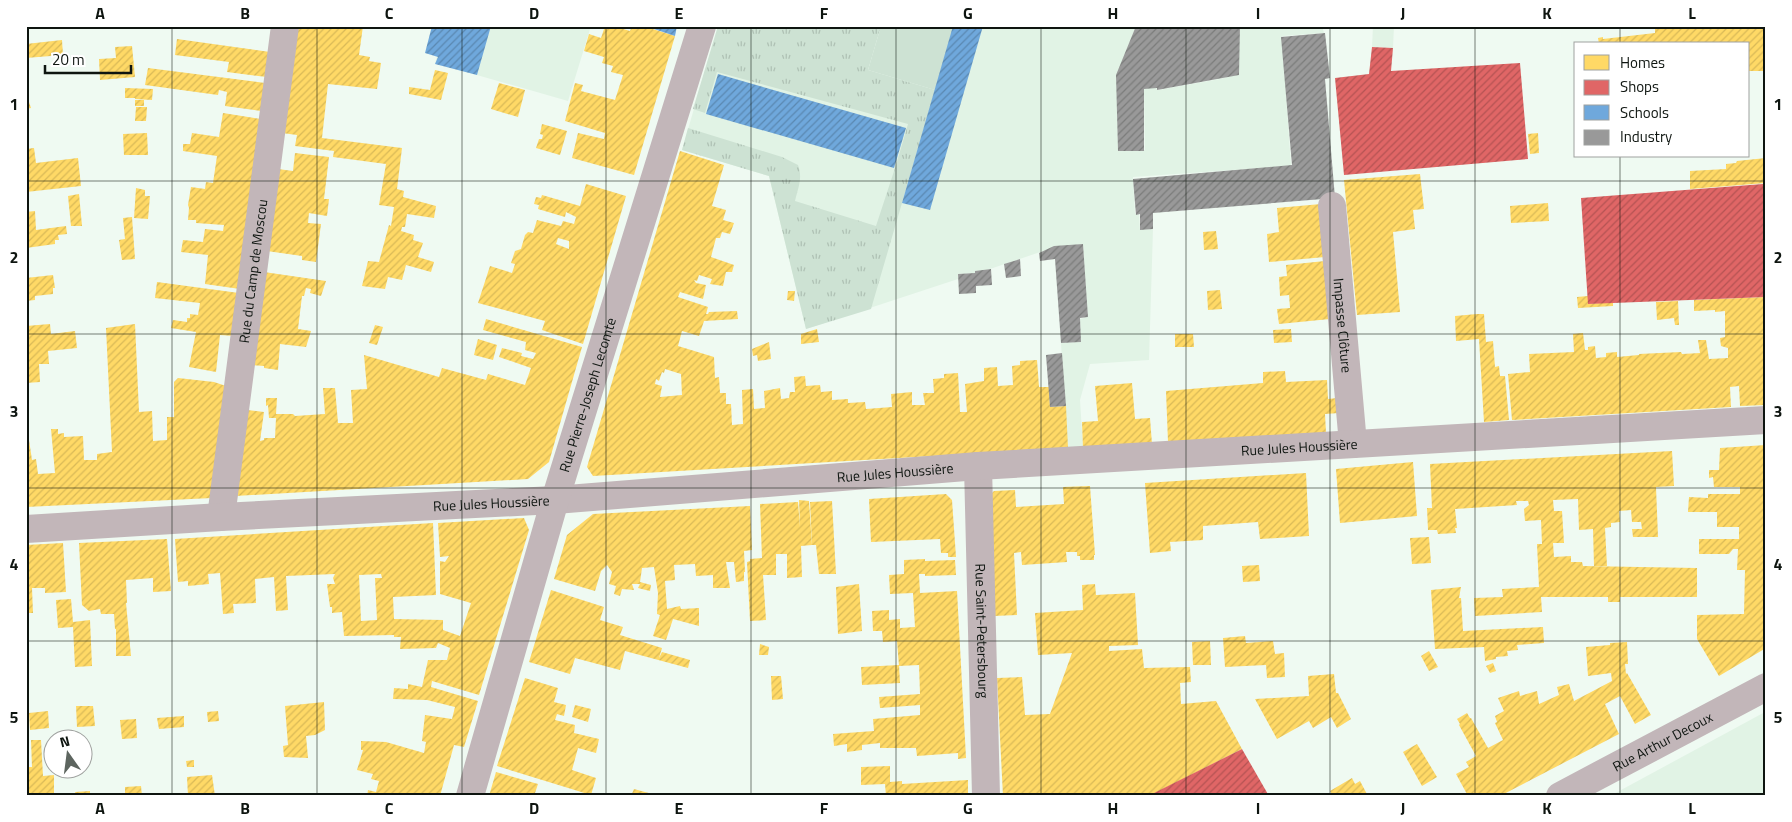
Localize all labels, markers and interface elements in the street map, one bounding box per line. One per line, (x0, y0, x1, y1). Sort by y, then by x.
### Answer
text: A (95, 1, 105, 25)
text: B (240, 1, 250, 25)
text: C (385, 1, 394, 25)
text: D (529, 1, 539, 25)
text: E (675, 1, 684, 25)
text: F (820, 1, 829, 25)
text: G (963, 1, 973, 25)
text: H (1108, 1, 1118, 25)
text: I (1256, 1, 1260, 25)
text: J (1401, 1, 1405, 25)
text: K (1542, 1, 1552, 25)
text: L (1688, 1, 1696, 25)
scale bar (45, 42, 131, 74)
legend (1574, 42, 1750, 158)
text: 20 m (52, 48, 85, 71)
text: Homes (1620, 51, 1665, 74)
text: Shops (1620, 75, 1659, 98)
text: 1 (10, 92, 18, 116)
text: 1 (1774, 92, 1782, 116)
text: Schools (1620, 101, 1669, 124)
text: Industry (1620, 125, 1672, 148)
street label: Rue du Camp de Moscou (233, 198, 272, 344)
text: 2 (10, 245, 18, 269)
text: 2 (1774, 245, 1782, 269)
street label: Impasse Clôture (1328, 277, 1358, 374)
street label: Rue Pierre-Joseph Lecomte (553, 315, 621, 475)
text: 3 (10, 399, 18, 423)
text: 3 (1774, 399, 1782, 423)
street label: Rue Jules Houssière (1240, 433, 1358, 461)
street label: Rue Jules Houssière (836, 457, 954, 487)
street label: Rue Jules Houssière (432, 489, 550, 516)
text: 4 (10, 552, 19, 576)
text: 4 (1774, 552, 1783, 576)
street label: Rue Saint-Petersbourg (970, 563, 995, 699)
text: 5 (10, 705, 19, 729)
text: 5 (1774, 705, 1783, 729)
street label: Rue Arthur Decoux (1609, 706, 1717, 776)
north arrow (42, 730, 92, 780)
text: N (57, 730, 72, 752)
text: A (95, 796, 105, 820)
text: B (240, 796, 250, 820)
text: C (385, 796, 394, 820)
text: D (529, 796, 539, 820)
text: E (675, 796, 684, 820)
text: F (820, 796, 829, 820)
text: G (963, 796, 973, 820)
text: H (1108, 796, 1118, 820)
text: I (1256, 796, 1260, 820)
text: J (1401, 796, 1405, 820)
text: K (1542, 796, 1552, 820)
text: L (1688, 796, 1696, 820)

